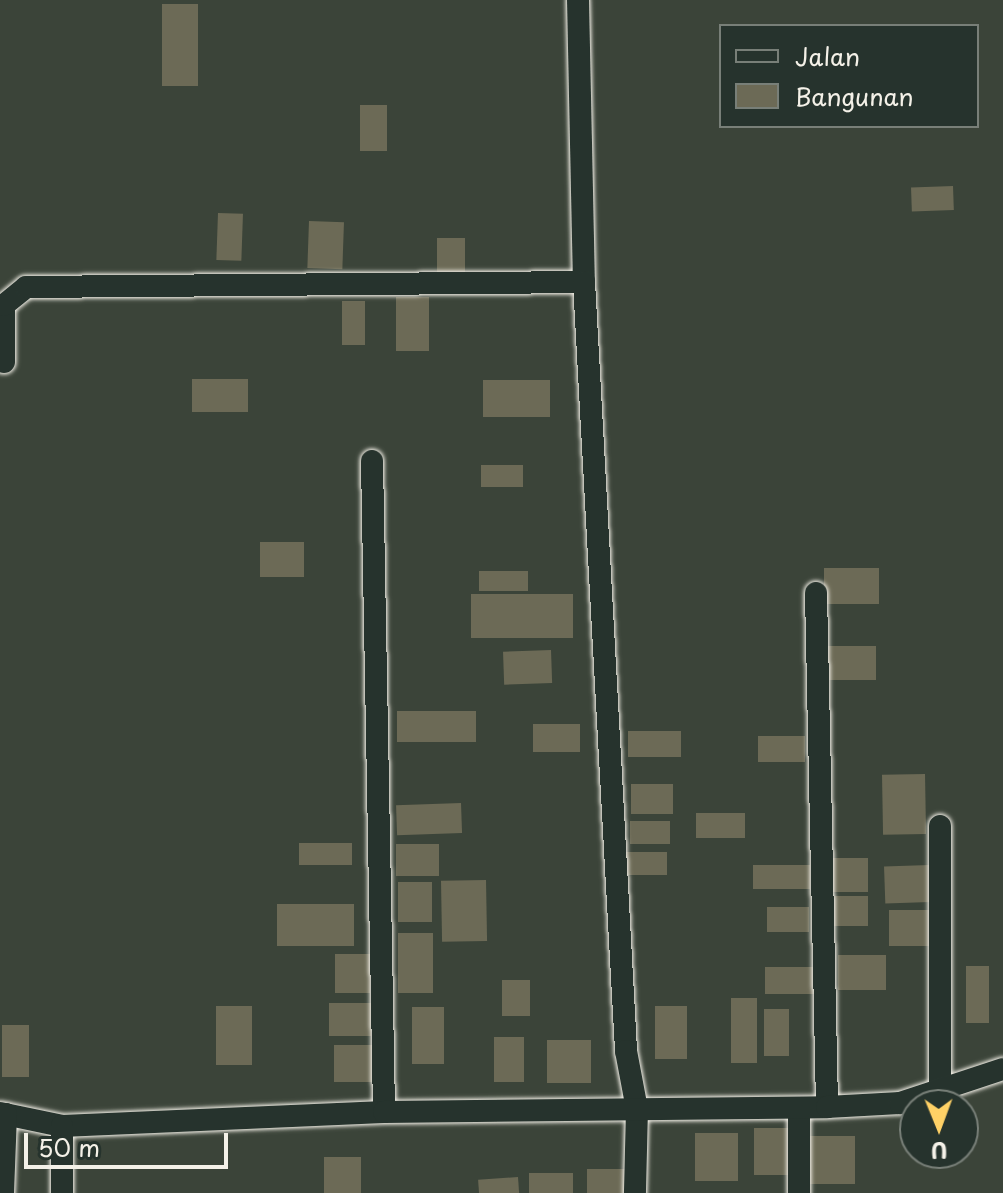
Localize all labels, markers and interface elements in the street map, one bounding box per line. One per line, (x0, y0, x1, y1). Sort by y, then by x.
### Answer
legend (719, 24, 979, 128)
text: Jalan (795, 38, 860, 74)
text: Bangunan (795, 78, 914, 114)
north arrow (899, 1089, 979, 1169)
scale bar (28, 1117, 232, 1167)
text: 50 m (38, 1129, 100, 1165)
text: U (931, 1135, 948, 1168)

